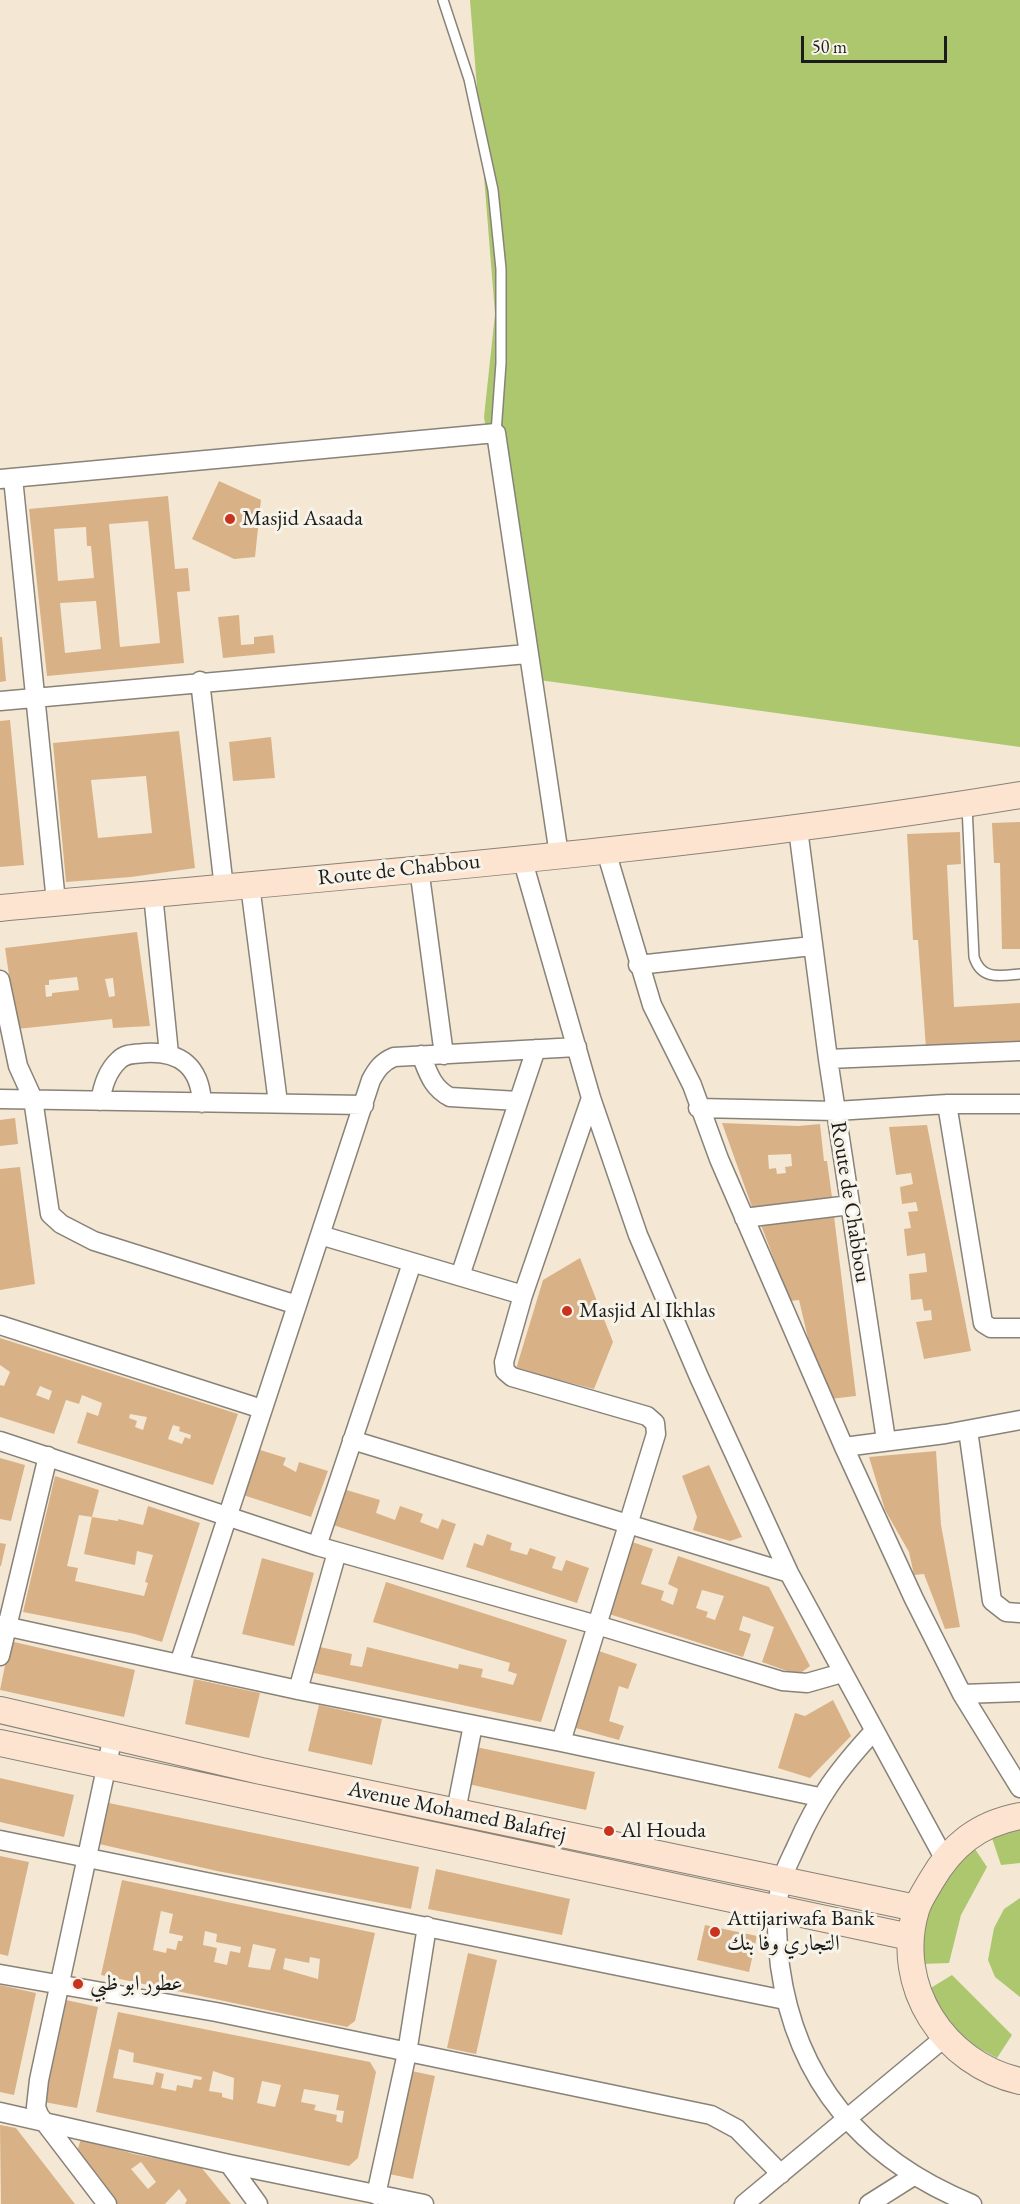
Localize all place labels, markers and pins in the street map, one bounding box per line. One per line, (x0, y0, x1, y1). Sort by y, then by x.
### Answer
place label: Masjid Asaada (242, 506, 363, 532)
marker: Masjid Asaada (223, 512, 237, 526)
place label: Masjid Al Ikhlas (579, 1298, 715, 1324)
marker: Masjid Al Ikhlas (560, 1304, 574, 1318)
place label: Al Houda (621, 1818, 706, 1844)
marker: Al Houda (602, 1824, 616, 1838)
place label: Attijariwafa Bank التجاري وفا بنك (727, 1906, 875, 1958)
marker: Attijariwafa Bank التجاري وفا بنك (708, 1925, 722, 1939)
place label: عطور ابو ظبي (90, 1971, 183, 1997)
marker: عطور ابو ظبي (71, 1977, 85, 1991)

